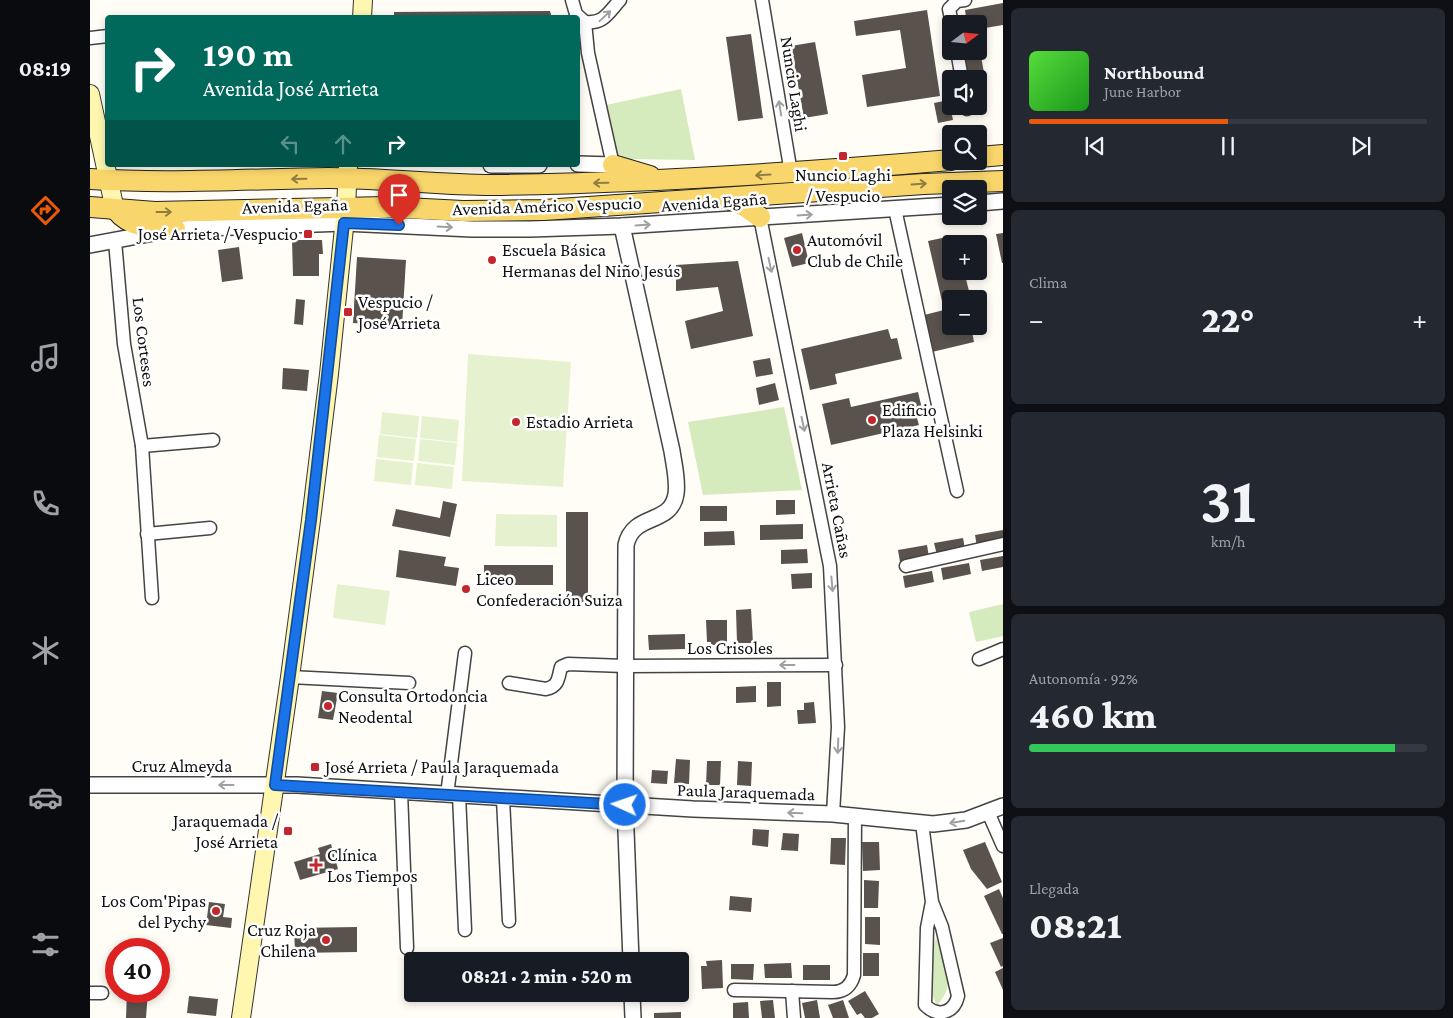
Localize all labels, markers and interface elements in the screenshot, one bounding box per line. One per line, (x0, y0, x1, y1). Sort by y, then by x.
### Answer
one-way arrow (598, 10, 611, 22)
north arrow (942, 15, 988, 60)
map controls (942, 15, 987, 335)
icon: right (120, 35, 185, 100)
text: 190 m (203, 35, 293, 74)
street label: Nuncio Laghi (777, 35, 811, 133)
text: 08:19 (19, 56, 71, 81)
text: Northbound (1104, 62, 1204, 83)
button: sound (942, 70, 987, 115)
text: Avenida José Arrieta (203, 76, 379, 101)
text: June Harbor (1104, 83, 1181, 100)
one-way arrow (775, 100, 785, 116)
button: search (942, 125, 987, 170)
icon: left (276, 130, 304, 158)
icon: ahead (329, 130, 357, 158)
icon: right (382, 130, 410, 158)
icon: previous (1081, 132, 1109, 160)
icon: pause (1214, 132, 1242, 160)
icon: next (1347, 132, 1375, 160)
marker: Nuncio Laghi / Vespucio (837, 150, 849, 162)
place label: Nuncio Laghi / Vespucio (795, 165, 891, 206)
one-way arrow (755, 170, 771, 179)
one-way arrow (291, 174, 308, 184)
pin (378, 174, 420, 225)
one-way arrow (593, 178, 610, 188)
one-way arrow (910, 180, 926, 189)
button: layers (942, 180, 987, 225)
icon: arrive (385, 181, 413, 209)
street label: Avenida Egaña (660, 188, 768, 216)
icon: directions (28, 193, 63, 228)
street label: Avenida Américo Vespucio (452, 193, 642, 219)
street label: Avenida Egaña (242, 194, 348, 218)
one-way arrow (156, 207, 172, 217)
one-way arrow (797, 210, 813, 219)
one-way arrow (635, 220, 651, 230)
one-way arrow (437, 223, 453, 232)
place label: José Arrieta / Vespucio (136, 224, 298, 244)
marker: José Arrieta / Vespucio (302, 228, 314, 240)
place label: Automóvil Club de Chile (807, 230, 903, 271)
button: + (942, 235, 987, 280)
place label: Escuela Básica Hermanas del Niño Jesús (502, 240, 680, 281)
marker: Automóvil Club de Chile (791, 244, 803, 256)
marker: Escuela Básica Hermanas del Niño Jesús (486, 254, 498, 266)
one-way arrow (766, 257, 775, 273)
text: Clima (1029, 274, 1067, 291)
button: − (942, 290, 987, 335)
place label: Vespucio / José Arrieta (356, 292, 440, 333)
street label: Los Corteses (129, 296, 159, 388)
text: 22° (1201, 298, 1255, 340)
text: − (1029, 304, 1044, 335)
text: + (1412, 304, 1427, 335)
marker: Vespucio / José Arrieta (342, 306, 354, 318)
icon: music (28, 340, 63, 375)
place label: Edificio Plaza Helsinki (882, 400, 983, 441)
place label: Estadio Arrieta (526, 412, 633, 432)
marker: Edificio Plaza Helsinki (866, 414, 878, 426)
marker: Estadio Arrieta (510, 416, 522, 428)
one-way arrow (798, 416, 808, 432)
street label: Arrieta Cañas (818, 460, 856, 560)
text: 31 (1200, 464, 1256, 536)
icon: phone (28, 486, 63, 521)
text: km/h (1211, 533, 1245, 550)
place label: Liceo Confederación Suiza (476, 569, 623, 610)
one-way arrow (827, 576, 837, 592)
marker: Liceo Confederación Suiza (460, 583, 472, 595)
icon: climate (28, 633, 63, 668)
street label: Los Crisoles (687, 638, 773, 658)
one-way arrow (779, 660, 796, 670)
text: Autonomía · 92% (1029, 670, 1138, 687)
place label: Consulta Ortodoncia Neodental (338, 686, 488, 727)
text: 460 km (1029, 694, 1157, 736)
marker: Consulta Ortodoncia Neodental (322, 700, 334, 712)
one-way arrow (833, 738, 842, 754)
street label: Cruz Almeyda (132, 756, 232, 776)
place label: José Arrieta / Paula Jaraquemada (323, 757, 559, 777)
marker: José Arrieta / Paula Jaraquemada (309, 761, 321, 773)
position arrow (598, 778, 650, 830)
icon: car (28, 780, 63, 815)
one-way arrow (218, 780, 234, 790)
street label: Paula Jaraquemada (676, 780, 816, 804)
one-way arrow (788, 808, 804, 818)
place label: Jaraquemada / José Arrieta (171, 811, 279, 852)
one-way arrow (950, 817, 966, 827)
marker: Jaraquemada / José Arrieta (282, 825, 294, 837)
place label: Clínica Los Tiempos (327, 845, 418, 886)
marker: Clínica Los Tiempos (309, 858, 323, 872)
text: Llegada (1029, 880, 1079, 897)
place label: Los Com'Pipas del Pychy (101, 891, 207, 932)
text: 08:21 (1029, 904, 1122, 946)
marker: Los Com'Pipas del Pychy (210, 905, 222, 917)
place label: Cruz Roja Chilena (247, 920, 316, 961)
icon: filters (28, 927, 63, 962)
marker: Cruz Roja Chilena (320, 934, 332, 946)
speed limit sign: 40 (105, 938, 170, 1003)
text: 08:21 · 2 min · 520 m (461, 966, 632, 987)

